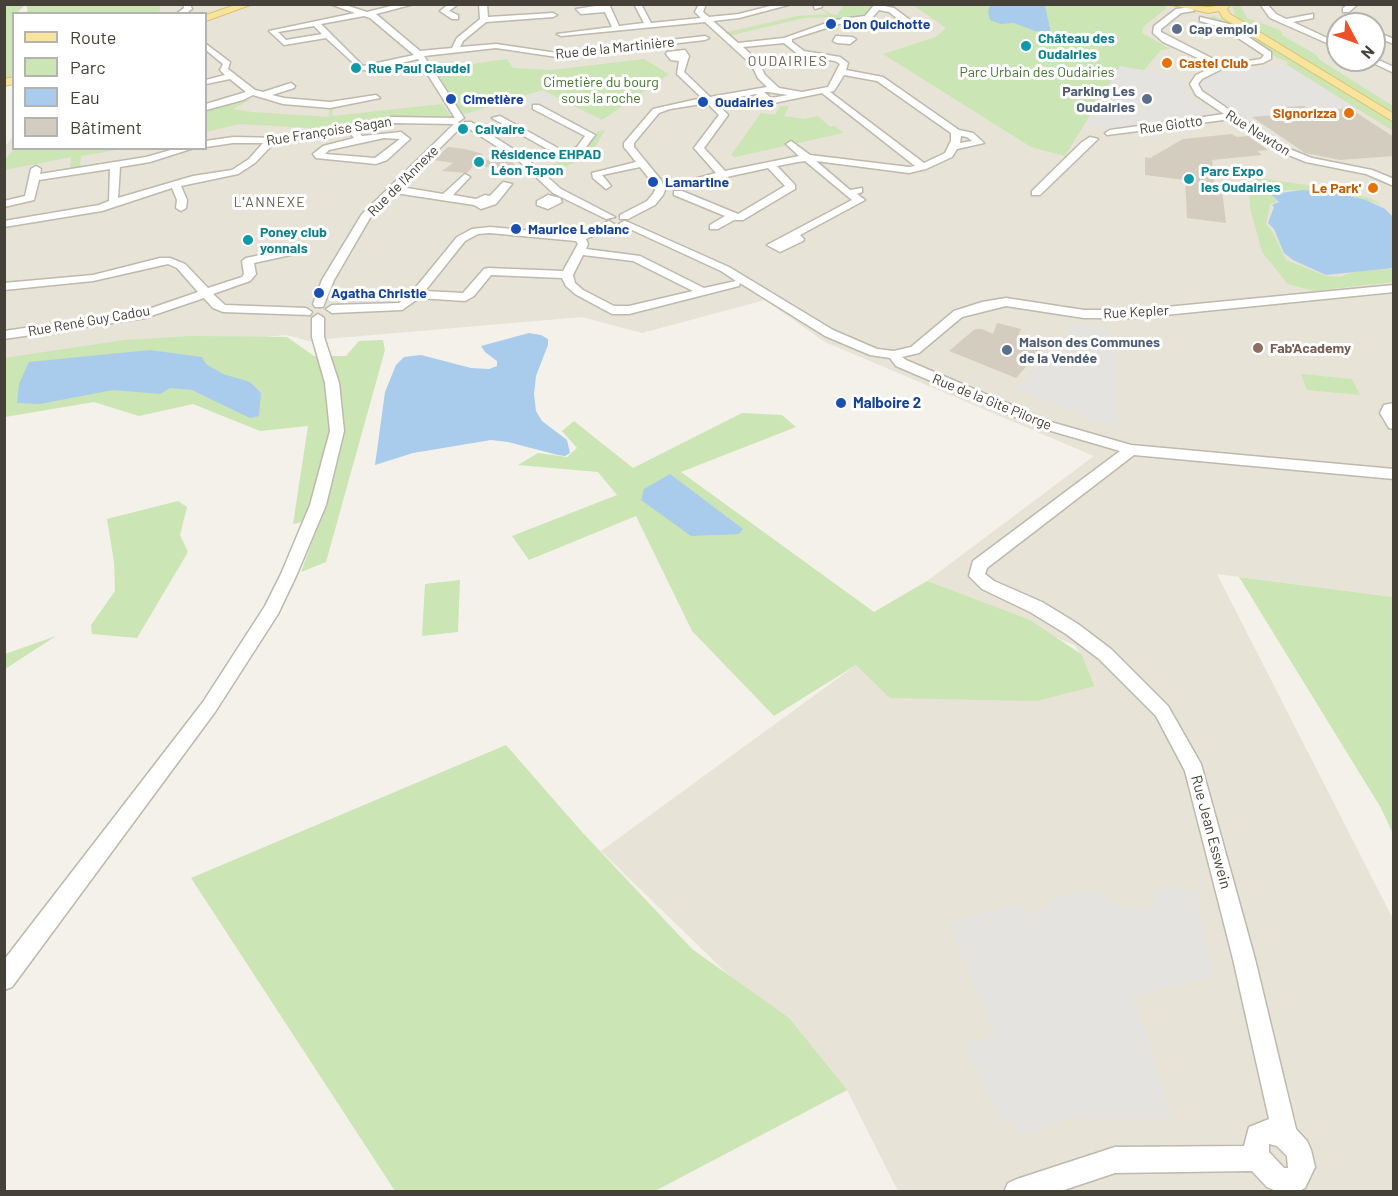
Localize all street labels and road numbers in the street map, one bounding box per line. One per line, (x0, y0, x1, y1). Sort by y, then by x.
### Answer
street label: Rue de la Martinière (555, 33, 675, 63)
street label: Rue Newton (1222, 106, 1294, 160)
street label: Rue Giotto (1138, 112, 1204, 138)
street label: Rue Françoise Sagan (265, 113, 393, 149)
street label: Rue de l'Annexe (364, 142, 442, 220)
street label: Rue René Guy Cadou (27, 302, 151, 340)
street label: Rue Kepler (1103, 302, 1169, 322)
street label: Rue de la Gite Pilorge (930, 370, 1054, 434)
street label: Rue Jean Esswein (1187, 773, 1235, 891)

